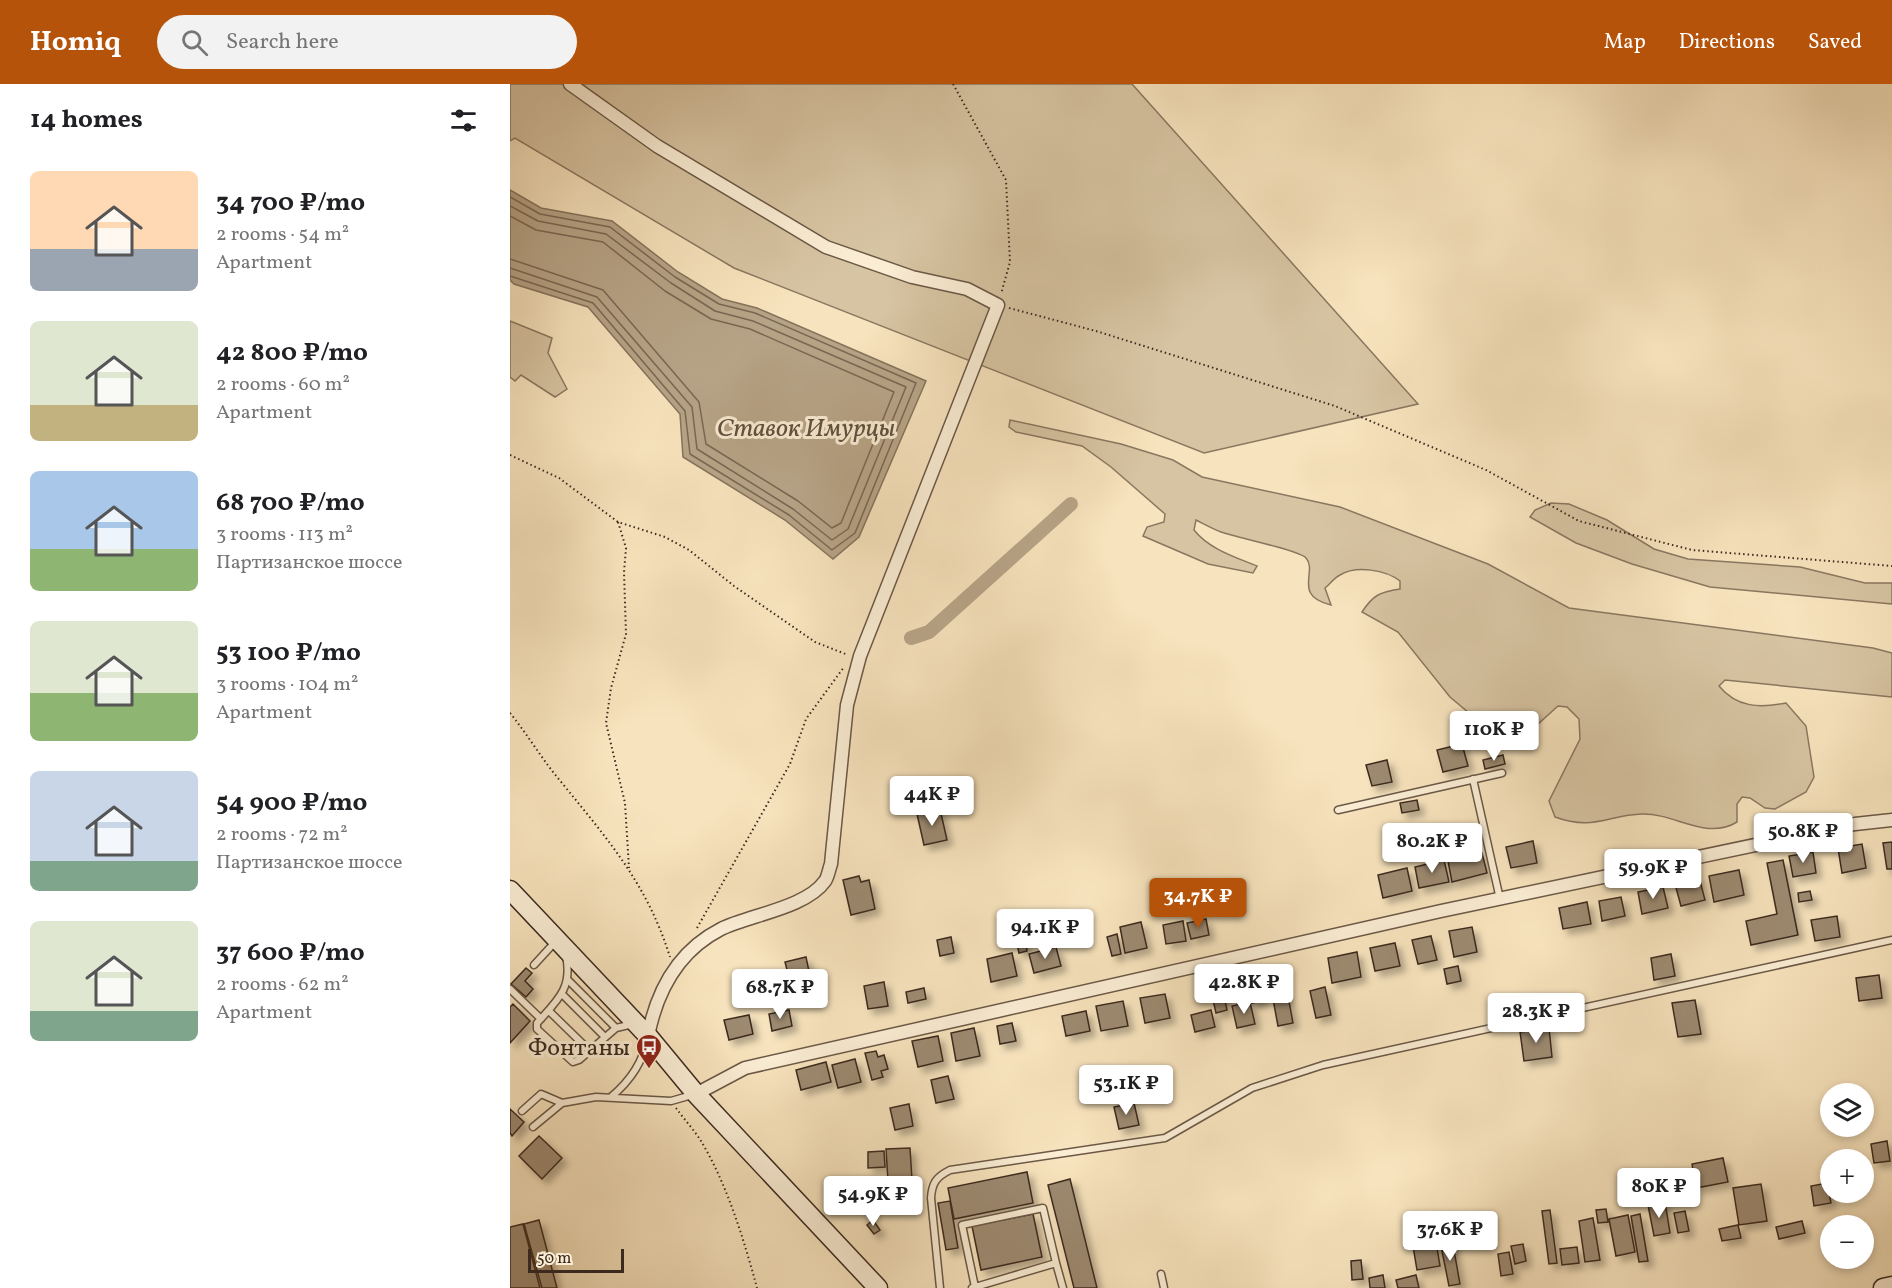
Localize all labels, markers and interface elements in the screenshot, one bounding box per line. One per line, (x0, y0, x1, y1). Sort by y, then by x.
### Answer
search box (157, 15, 577, 69)
text: Homiq (30, 23, 121, 62)
icon: search (178, 26, 211, 59)
text: Search here (226, 27, 339, 58)
text: Map (1604, 28, 1646, 57)
text: Directions (1679, 28, 1775, 57)
text: Saved (1808, 28, 1862, 57)
text: 14 homes (30, 102, 143, 138)
icon: filters (447, 104, 480, 137)
text: 34 700 ₽/mo (216, 185, 365, 221)
icon: home (78, 195, 150, 267)
text: 2 rooms · 54 m² (216, 221, 349, 249)
text: Apartment (216, 249, 312, 277)
text: 42 800 ₽/mo (216, 335, 368, 371)
icon: home (78, 345, 150, 417)
text: 2 rooms · 60 m² (216, 371, 350, 399)
text: Apartment (216, 399, 312, 427)
water label: Ставок Имурцы (717, 411, 895, 447)
text: 68 700 ₽/mo (216, 485, 365, 521)
icon: home (78, 495, 150, 567)
text: 3 rooms · 113 m² (216, 521, 353, 549)
text: Партизанское шоссе (216, 549, 403, 577)
text: 53 100 ₽/mo (216, 635, 361, 671)
icon: home (78, 645, 150, 717)
text: 3 rooms · 104 m² (216, 671, 358, 699)
text: Apartment (216, 699, 312, 727)
pin: 110K ₽ (1445, 711, 1543, 762)
text: 110K ₽ (1464, 716, 1524, 744)
pin: 44K ₽ (890, 776, 974, 827)
text: 44K ₽ (904, 781, 960, 809)
text: 54 900 ₽/mo (216, 785, 367, 821)
icon: home (78, 795, 150, 867)
pin: 50.8K ₽ (1748, 813, 1858, 864)
text: 50.8K ₽ (1768, 818, 1838, 846)
text: 2 rooms · 72 m² (216, 821, 348, 849)
pin: 80.2K ₽ (1377, 823, 1487, 874)
text: 80.2K ₽ (1396, 828, 1468, 856)
text: Партизанское шоссе (216, 849, 403, 877)
pin: 59.9K ₽ (1598, 849, 1708, 900)
text: 59.9K ₽ (1618, 854, 1688, 882)
pin: 34.7K ₽ (1143, 878, 1253, 929)
text: 34.7K ₽ (1163, 883, 1233, 911)
pin: 94.1K ₽ (990, 909, 1100, 960)
text: 94.1K ₽ (1011, 914, 1079, 942)
text: 37 600 ₽/mo (216, 935, 365, 971)
icon: home (78, 945, 150, 1017)
pin: 42.8K ₽ (1189, 964, 1299, 1015)
pin: 68.7K ₽ (725, 969, 835, 1020)
text: 42.8K ₽ (1208, 969, 1280, 997)
text: 2 rooms · 62 m² (216, 971, 349, 999)
text: 68.7K ₽ (746, 974, 814, 1002)
pin: 28.3K ₽ (1481, 993, 1591, 1044)
text: 28.3K ₽ (1502, 998, 1570, 1026)
text: Apartment (216, 999, 312, 1027)
place label: Фонтаны (528, 1032, 630, 1066)
bus stop icon: Фонтаны (634, 1032, 664, 1070)
pin: 53.1K ₽ (1071, 1065, 1181, 1116)
text: 53.1K ₽ (1093, 1070, 1159, 1098)
map controls (1820, 1083, 1874, 1269)
button: layers (1820, 1083, 1874, 1137)
button: + (1820, 1149, 1874, 1203)
pin: 80K ₽ (1617, 1168, 1701, 1219)
text: 80K ₽ (1631, 1173, 1687, 1201)
pin: 54.9K ₽ (818, 1176, 928, 1227)
text: 54.9K ₽ (838, 1181, 908, 1209)
pin: 37.6K ₽ (1395, 1211, 1505, 1262)
button: − (1820, 1215, 1874, 1269)
text: 37.6K ₽ (1417, 1216, 1483, 1244)
scale bar (528, 1246, 624, 1274)
text: 50 m (537, 1248, 571, 1270)

